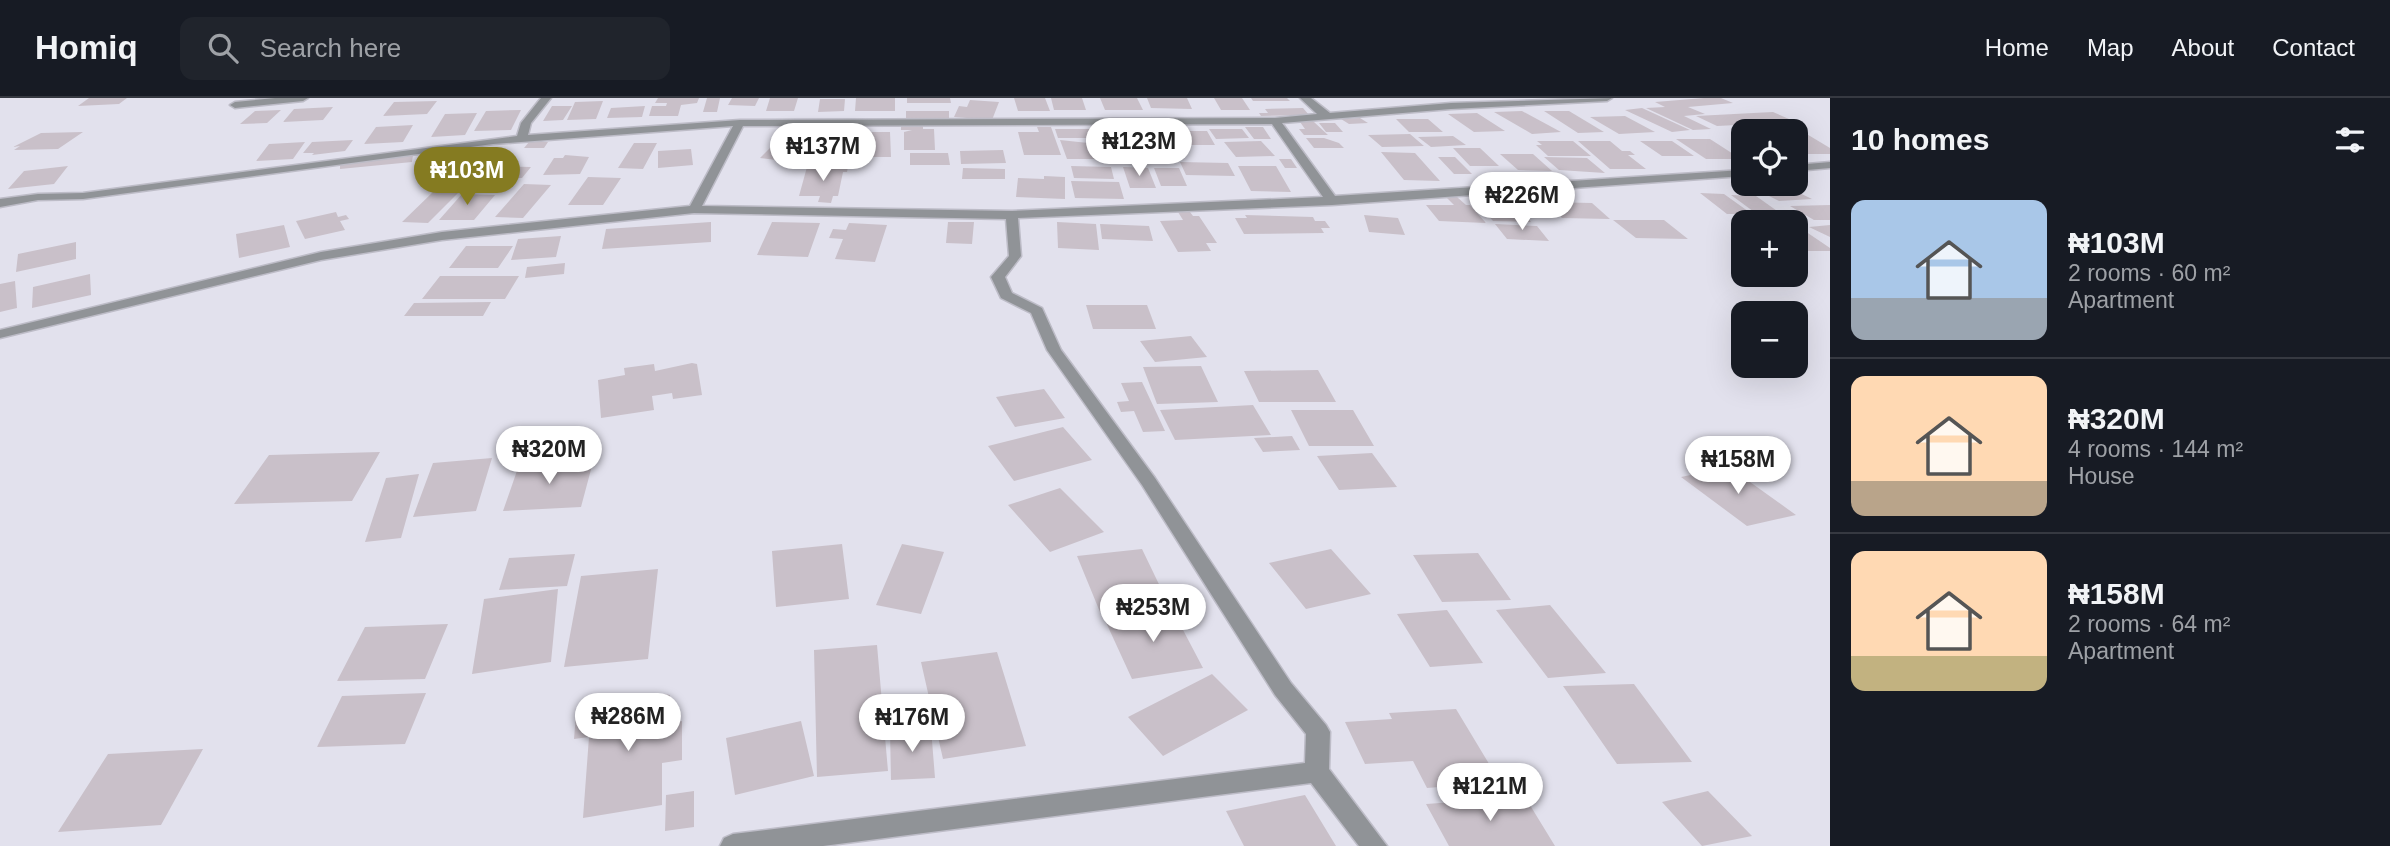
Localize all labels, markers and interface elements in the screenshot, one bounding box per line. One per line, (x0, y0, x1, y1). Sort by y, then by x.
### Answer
search box (180, 17, 670, 80)
text: Homiq (35, 29, 138, 66)
icon: search (204, 29, 242, 67)
text: Search here (260, 33, 401, 63)
text: Home (1985, 34, 2049, 61)
text: Map (2087, 34, 2134, 61)
text: About (2172, 34, 2234, 61)
text: Contact (2272, 34, 2355, 61)
pin: ₦123M (1090, 118, 1188, 178)
map controls (1731, 119, 1808, 378)
button: locate (1731, 119, 1808, 196)
icon: filters (2331, 121, 2369, 159)
pin: ₦137M (774, 123, 872, 183)
text: 10 homes (1851, 123, 1989, 156)
text: ₦123M (1102, 128, 1176, 154)
text: ₦137M (786, 133, 860, 159)
pin: ₦103M (418, 148, 516, 207)
text: ₦103M (430, 157, 504, 183)
pin: ₦226M (1473, 172, 1571, 232)
text: ₦226M (1485, 182, 1559, 208)
button: + (1731, 210, 1808, 287)
text: ₦103M (2068, 226, 2165, 259)
icon: home (1907, 228, 1991, 312)
text: 2 rooms · 60 m² (2068, 260, 2230, 286)
text: Apartment (2068, 287, 2174, 313)
button: − (1731, 301, 1808, 378)
text: ₦320M (2068, 402, 2165, 435)
icon: home (1907, 404, 1991, 488)
pin: ₦320M (500, 426, 598, 486)
text: ₦320M (512, 436, 586, 462)
pin: ₦158M (1689, 436, 1787, 496)
text: 4 rooms · 144 m² (2068, 436, 2243, 462)
text: ₦158M (1701, 446, 1775, 472)
text: House (2068, 463, 2134, 489)
text: ₦158M (2068, 577, 2165, 610)
icon: home (1907, 579, 1991, 663)
pin: ₦253M (1104, 584, 1202, 644)
text: ₦253M (1116, 594, 1190, 620)
text: 2 rooms · 64 m² (2068, 611, 2230, 637)
text: Apartment (2068, 638, 2174, 664)
pin: ₦286M (579, 694, 677, 753)
pin: ₦176M (863, 694, 961, 754)
text: ₦286M (591, 703, 665, 729)
text: ₦176M (875, 704, 949, 730)
pin: ₦121M (1441, 764, 1539, 823)
text: ₦121M (1453, 773, 1527, 799)

